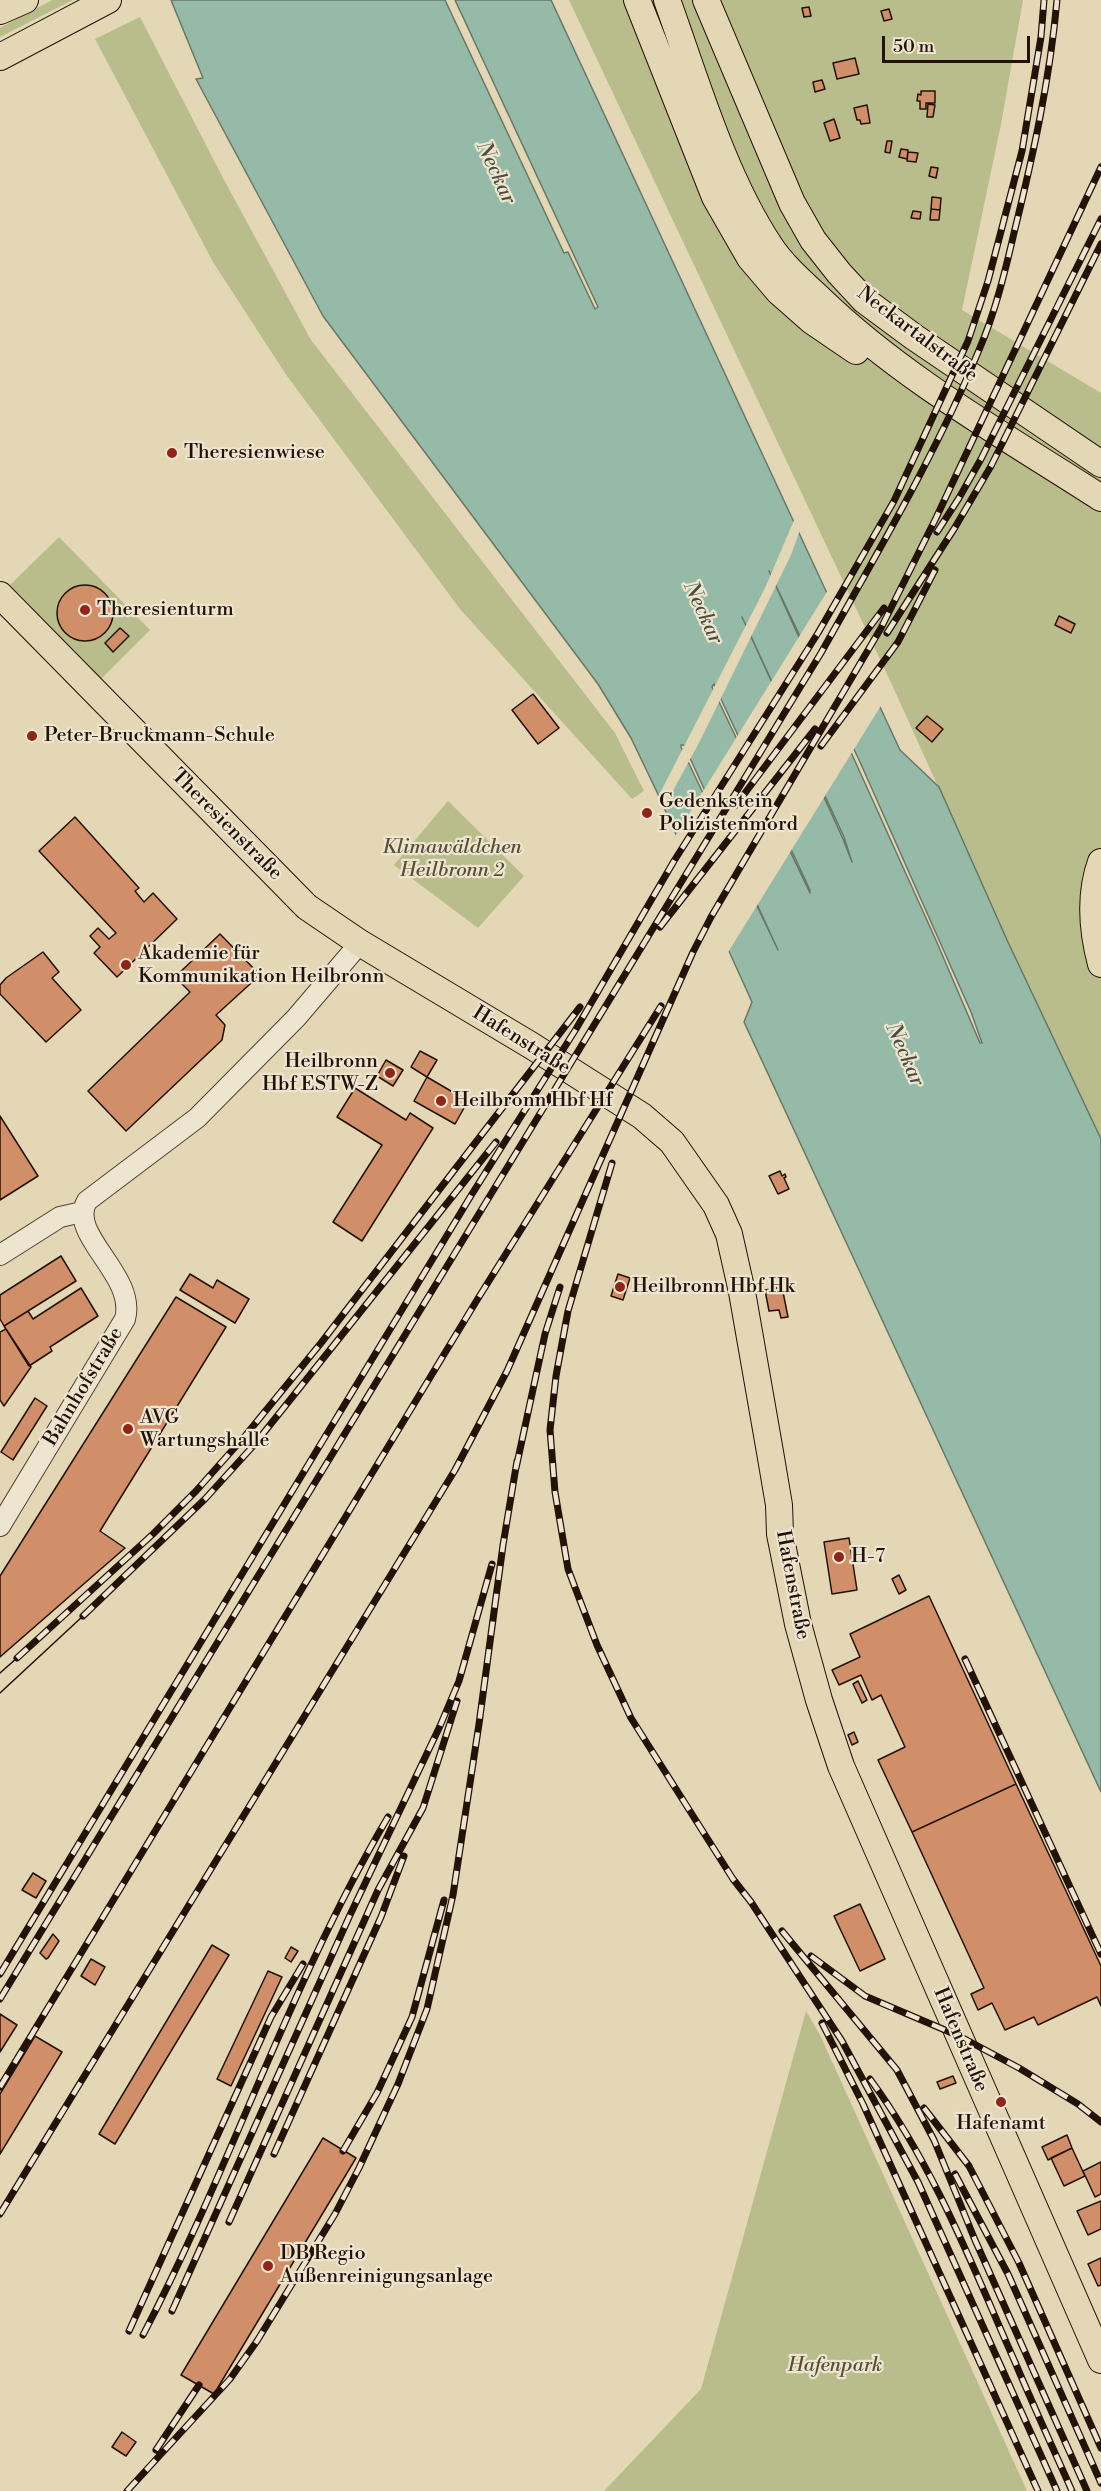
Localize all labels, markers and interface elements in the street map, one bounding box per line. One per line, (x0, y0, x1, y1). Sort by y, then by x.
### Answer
scale bar (885, 24, 1034, 62)
text: 50 m (893, 35, 934, 58)
water label: Neckar (470, 137, 520, 209)
street label: Neckartalstraße (852, 282, 982, 388)
place label: Theresienwiese (184, 441, 325, 465)
marker: Theresienwiese (165, 446, 179, 460)
water label: Neckar (677, 577, 727, 649)
place label: Theresienturm (97, 598, 234, 622)
marker: Theresienturm (78, 603, 92, 617)
place label: Peter-Bruckmann-Schule (44, 724, 275, 748)
marker: Peter-Bruckmann-Schule (25, 729, 39, 743)
street label: Theresienstraße (165, 764, 287, 886)
place label: Gedenkstein Polizistenmord (659, 790, 798, 837)
marker: Gedenkstein Polizistenmord (640, 806, 654, 820)
park label: Klimawäldchen Heilbronn 2 (382, 836, 522, 883)
place label: Akademie für Kommunikation Heilbronn (138, 942, 384, 989)
marker: Akademie für Kommunikation Heilbronn (119, 958, 133, 972)
street label: Hafenstraße (468, 1001, 574, 1081)
water label: Neckar (879, 1019, 929, 1091)
place label: Heilbronn Hbf ESTW-Z (262, 1050, 378, 1097)
marker: Heilbronn Hbf ESTW-Z (383, 1066, 397, 1080)
place label: Heilbronn Hbf Hf (453, 1089, 613, 1113)
marker: Heilbronn Hbf Hf (434, 1094, 448, 1108)
place label: Heilbronn Hbf Hk (632, 1275, 795, 1299)
marker: Heilbronn Hbf Hk (613, 1280, 627, 1294)
street label: Bahnhofstraße (39, 1323, 129, 1451)
place label: AVG Wartungshalle (140, 1406, 270, 1453)
marker: AVG Wartungshalle (121, 1422, 135, 1436)
street label: Hafenstraße (770, 1528, 814, 1642)
place label: H-7 (851, 1545, 885, 1569)
marker: H-7 (832, 1550, 846, 1564)
street label: Hafenstraße (927, 1984, 993, 2096)
marker: Hafenamt (994, 2095, 1008, 2109)
place label: Hafenamt (956, 2112, 1046, 2136)
place label: DB Regio Außenreinigungsanlage (280, 2242, 493, 2289)
marker: DB Regio Außenreinigungsanlage (261, 2259, 275, 2273)
park label: Hafenpark (788, 2354, 882, 2378)

